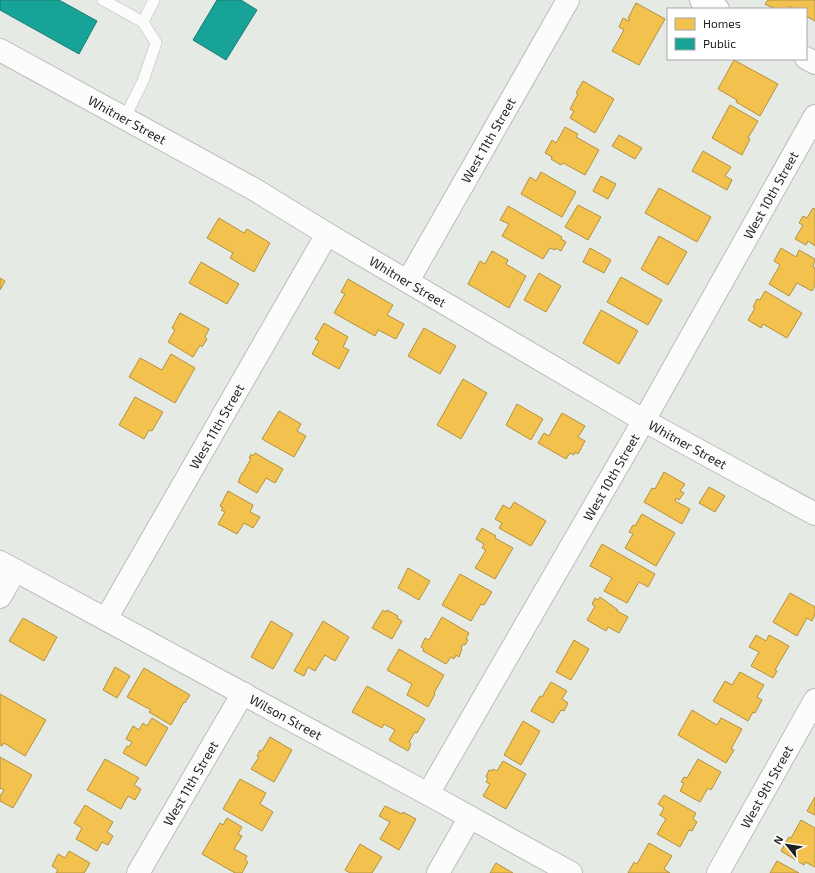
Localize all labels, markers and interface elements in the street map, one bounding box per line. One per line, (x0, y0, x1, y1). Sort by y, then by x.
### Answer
legend (667, 8, 807, 60)
text: Homes (703, 16, 741, 30)
text: Public (703, 36, 736, 50)
street label: Whitner Street (85, 92, 169, 147)
street label: West 11th Street (458, 95, 519, 186)
street label: West 10th Street (740, 148, 802, 242)
street label: Whitner Street (366, 253, 449, 310)
street label: West 11th Street (186, 381, 247, 472)
street label: Whitner Street (646, 417, 730, 472)
street label: West 10th Street (580, 431, 643, 524)
street label: Wilson Street (247, 691, 325, 743)
street label: West 11th Street (159, 738, 221, 828)
street label: West 9th Street (737, 742, 796, 831)
north arrow (767, 825, 807, 865)
text: N (770, 833, 786, 846)

